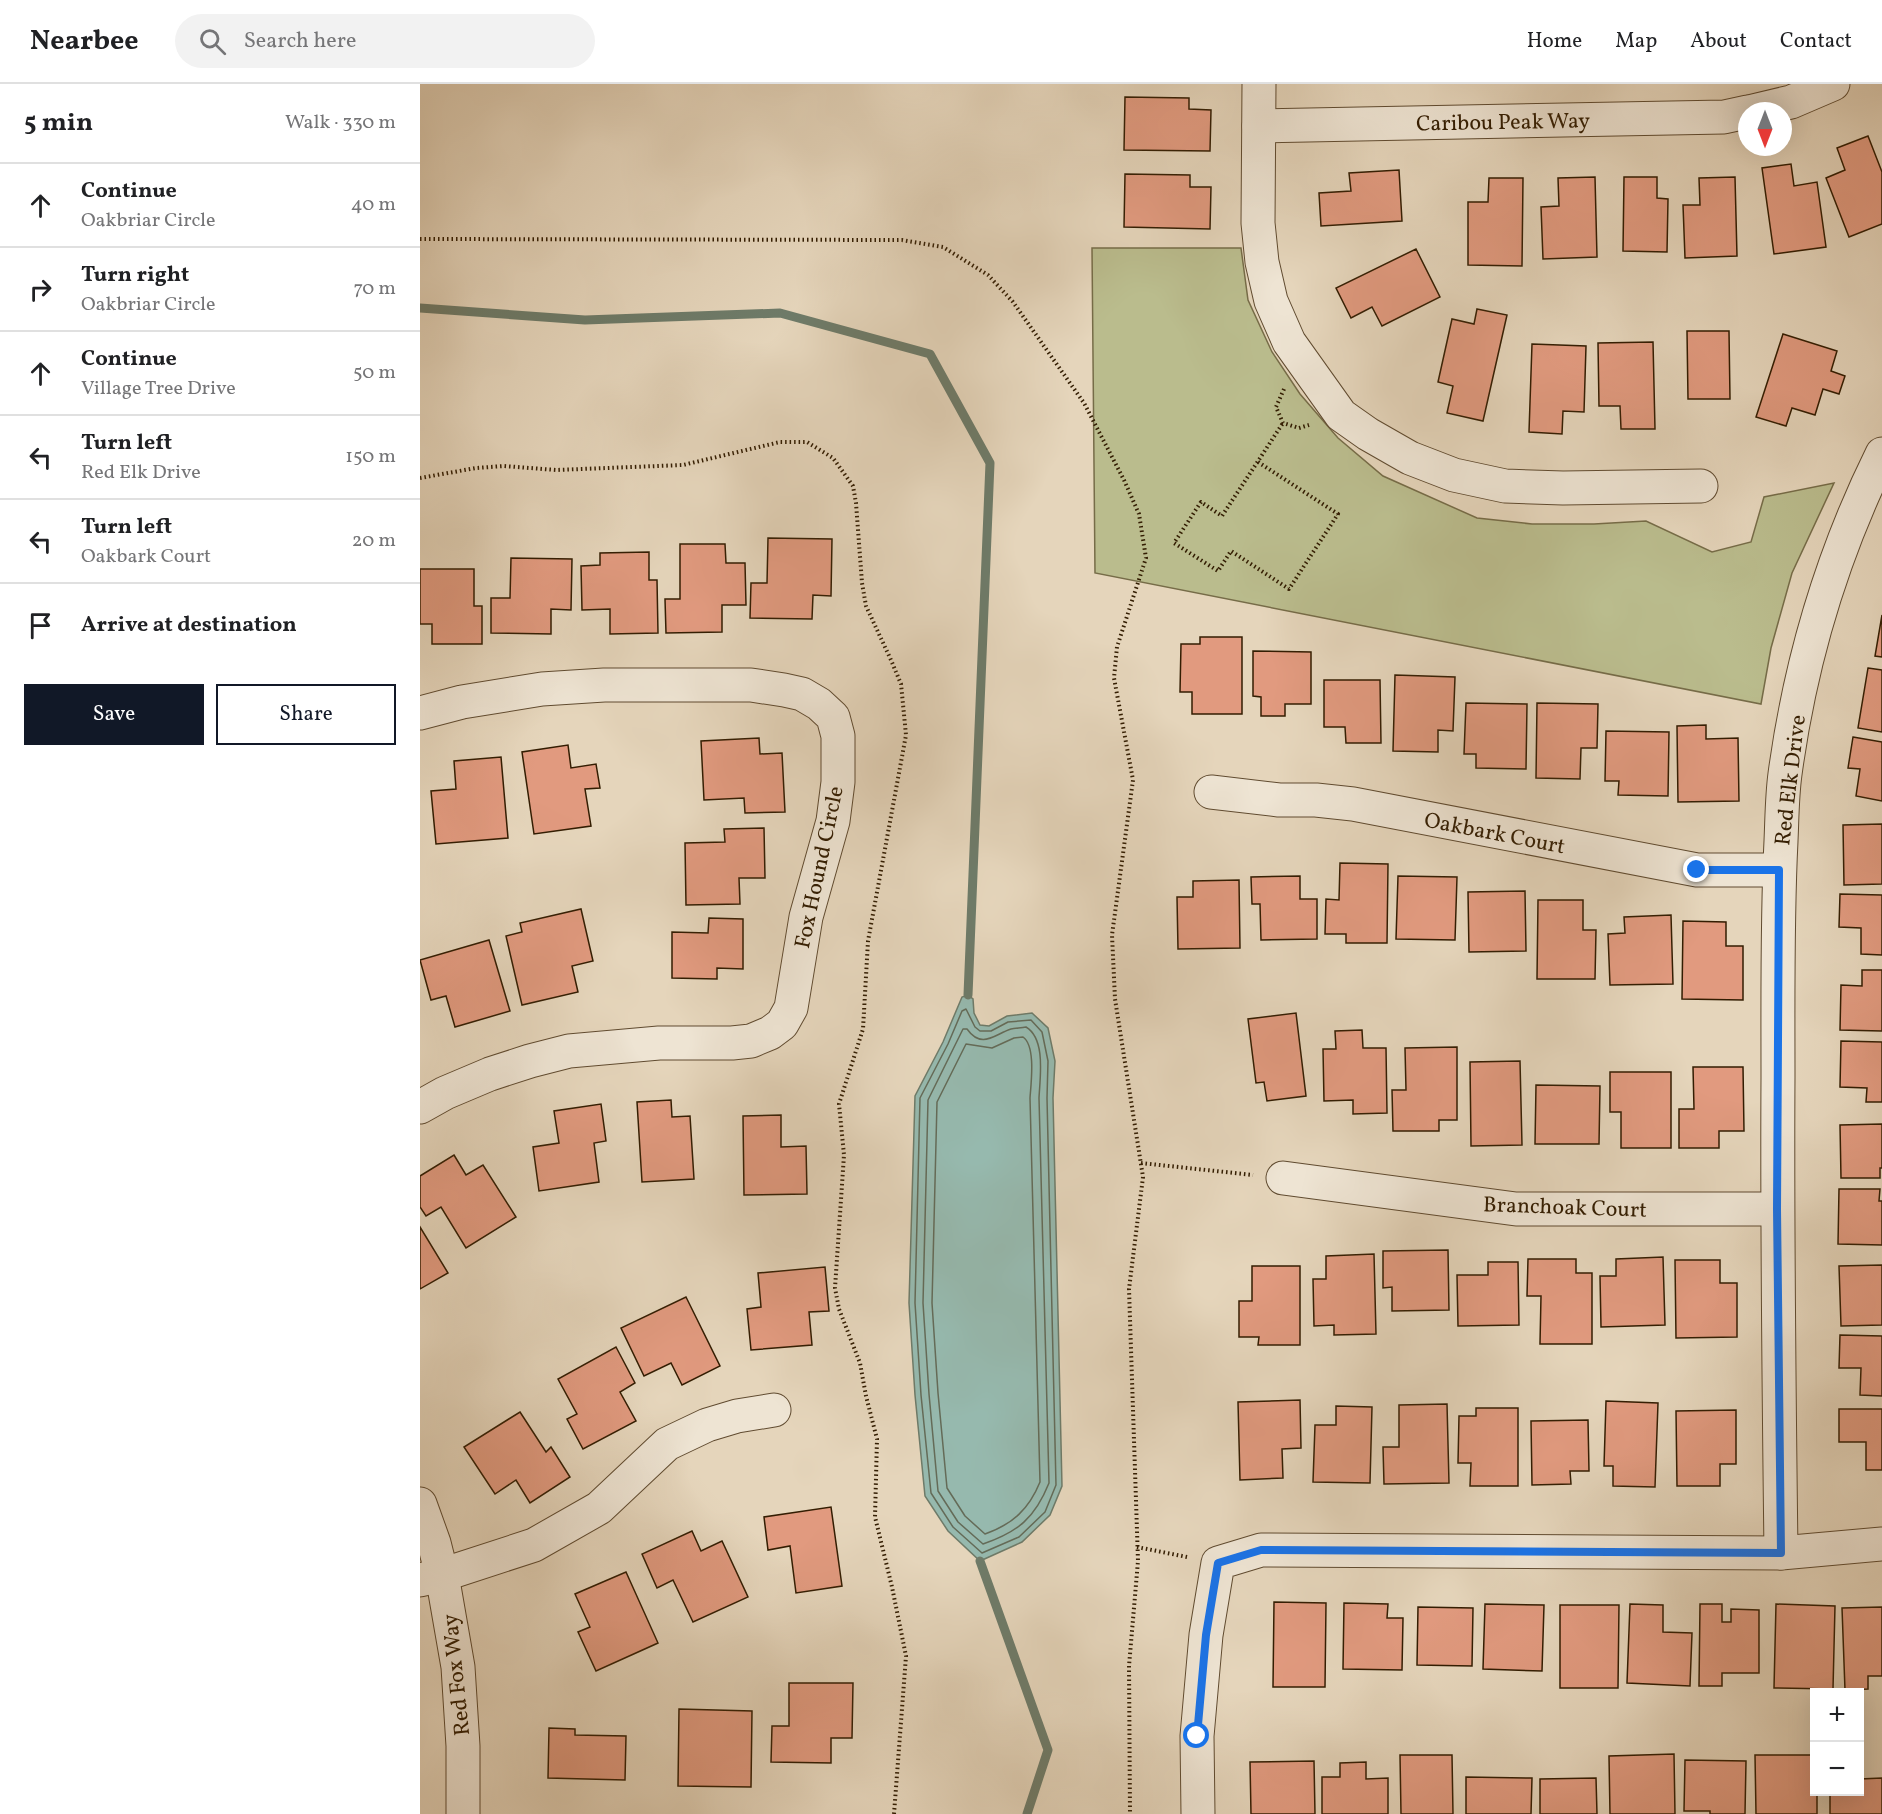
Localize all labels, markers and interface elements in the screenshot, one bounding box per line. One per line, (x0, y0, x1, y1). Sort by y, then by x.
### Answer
search box (175, 14, 595, 68)
text: Nearbee (30, 22, 139, 61)
icon: search (196, 25, 229, 58)
text: Search here (244, 26, 356, 57)
text: Home (1527, 27, 1582, 56)
text: Map (1615, 27, 1657, 56)
text: About (1690, 27, 1747, 56)
text: Contact (1780, 27, 1852, 56)
north arrow (1738, 102, 1792, 156)
text: 5 min (24, 105, 93, 141)
street label: Caribou Peak Way (1416, 106, 1590, 141)
text: Walk · 330 m (285, 109, 396, 137)
text: Continue (81, 176, 177, 207)
icon: ahead (24, 189, 57, 222)
text: 40 m (351, 191, 396, 219)
text: Oakbriar Circle (81, 207, 216, 235)
text: Turn right (81, 260, 189, 291)
icon: right (24, 273, 57, 306)
text: 70 m (353, 275, 396, 303)
text: Oakbriar Circle (81, 291, 216, 319)
text: Continue (81, 344, 177, 375)
icon: ahead (24, 357, 57, 390)
text: 50 m (353, 359, 396, 387)
text: Village Tree Drive (81, 375, 236, 403)
text: Turn left (81, 428, 172, 459)
icon: left (24, 441, 57, 474)
text: 150 m (345, 443, 396, 471)
text: Red Elk Drive (81, 459, 201, 487)
text: Turn left (81, 512, 172, 543)
icon: left (24, 525, 57, 558)
text: 20 m (352, 527, 396, 555)
text: Oakbark Court (81, 543, 211, 571)
icon: arrive (24, 609, 57, 642)
text: Arrive at destination (81, 610, 297, 641)
button: Save (24, 684, 204, 745)
button: Share (216, 684, 396, 745)
street label: Red Elk Drive (1768, 713, 1815, 848)
street label: Fox Hound Circle (788, 783, 853, 952)
street label: Oakbark Court (1421, 806, 1568, 863)
route end (1683, 856, 1709, 882)
street label: Branchoak Court (1482, 1190, 1648, 1227)
street label: Red Fox Way (436, 1612, 479, 1737)
map controls (1810, 1688, 1864, 1796)
button: + (1810, 1688, 1864, 1742)
route start (1183, 1722, 1209, 1748)
button: − (1810, 1742, 1864, 1796)

